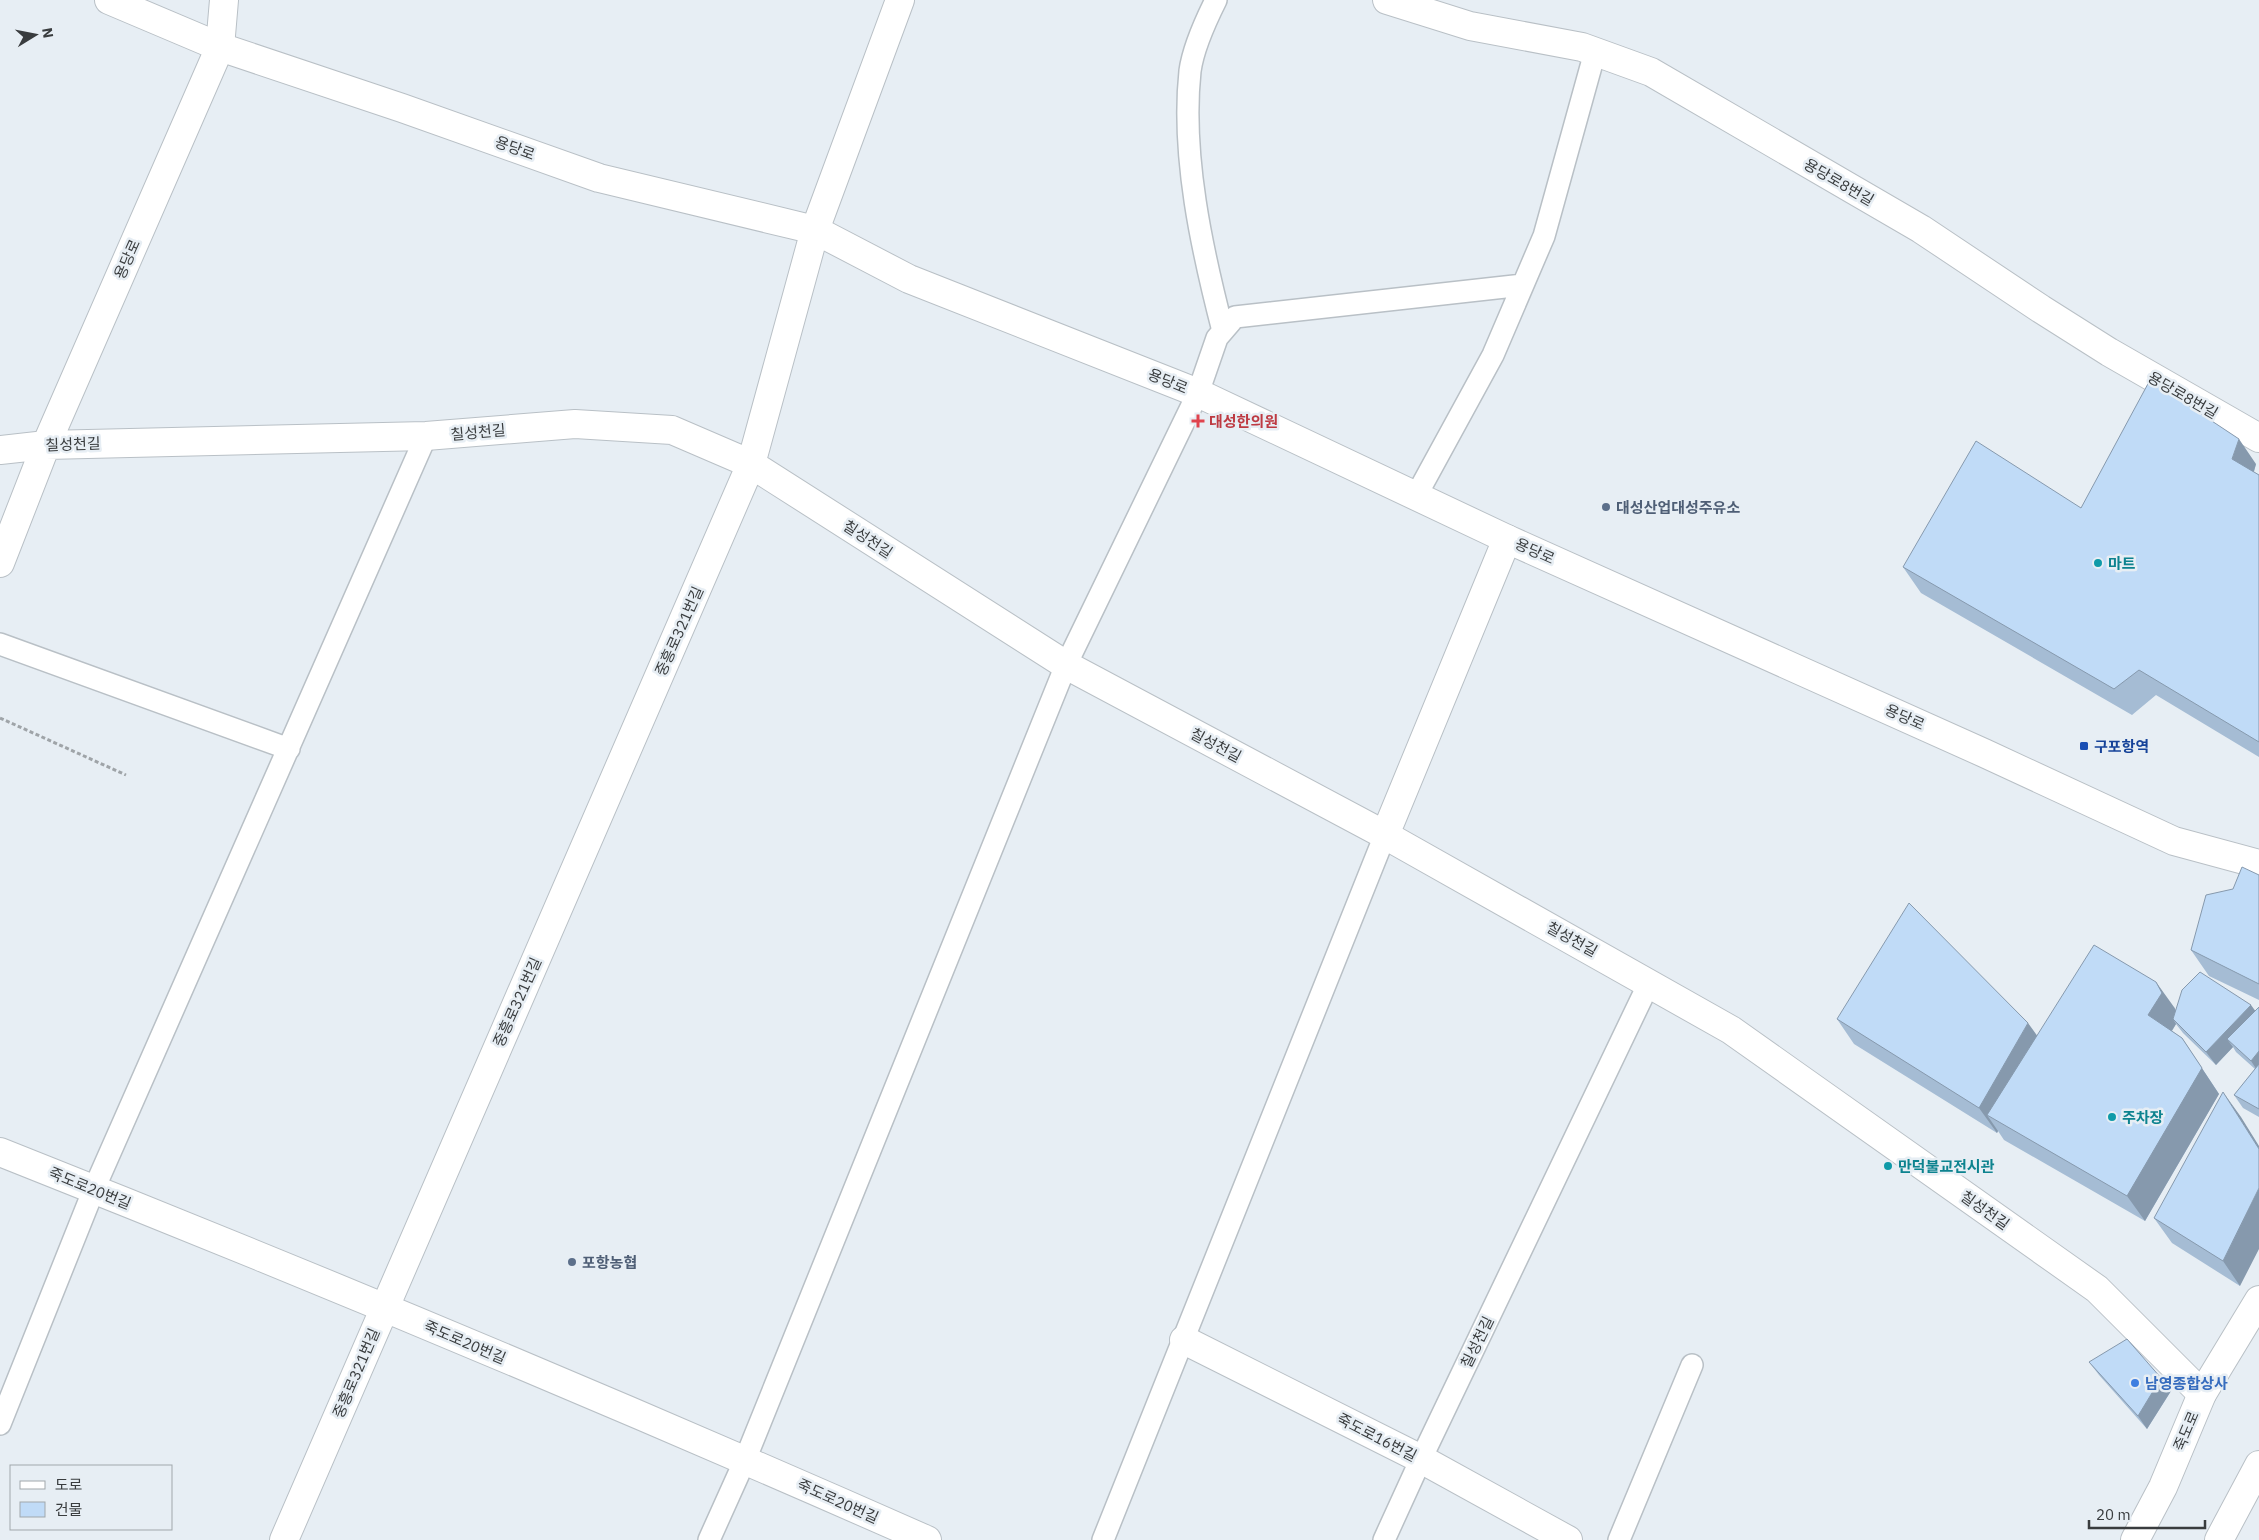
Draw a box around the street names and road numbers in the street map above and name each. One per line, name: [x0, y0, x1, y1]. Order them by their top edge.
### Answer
street label: 용당로: [492, 132, 538, 164]
street label: 용당로8번길: [1800, 154, 1878, 210]
street label: 용당로: [110, 236, 144, 282]
street label: 용당로: [1145, 364, 1191, 398]
street label: 용당로8번길: [2144, 367, 2222, 423]
street label: 칠성천길: [450, 420, 506, 444]
street label: 칠성천길: [45, 434, 101, 454]
street label: 칠성천길: [840, 516, 896, 562]
street label: 용당로: [1512, 534, 1558, 568]
street label: 중흥로321번길: [651, 583, 707, 679]
street label: 용당로: [1882, 700, 1928, 734]
street label: 칠성천길: [1187, 724, 1245, 766]
street label: 칠성천길: [1543, 917, 1601, 961]
street label: 중흥로321번길: [489, 954, 545, 1050]
street label: 죽도로20번길: [46, 1163, 134, 1213]
street label: 칠성천길: [1957, 1186, 2013, 1234]
street label: 칠성천길: [1456, 1313, 1498, 1371]
street label: 죽도로20번길: [421, 1316, 509, 1368]
street label: 중흥로321번길: [328, 1325, 384, 1421]
street label: 죽도로: [2169, 1408, 2203, 1454]
street label: 죽도로16번길: [1334, 1409, 1420, 1465]
street label: 죽도로20번길: [794, 1475, 882, 1527]

